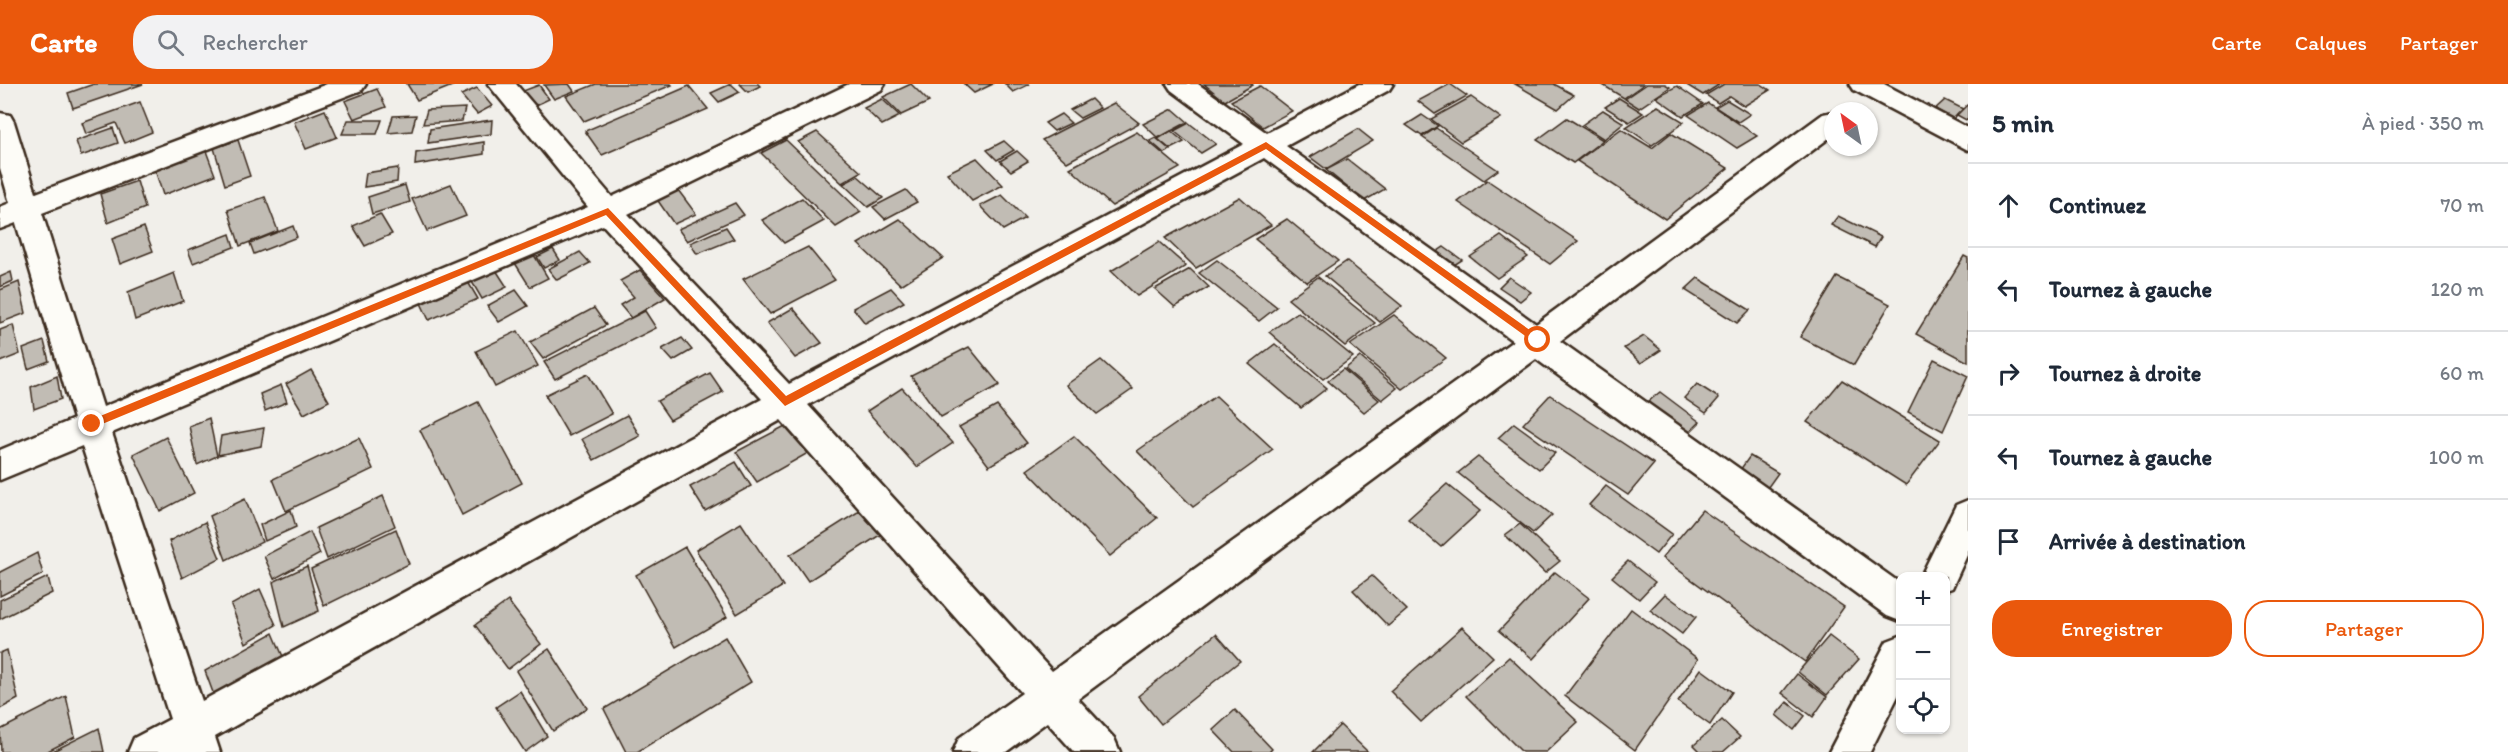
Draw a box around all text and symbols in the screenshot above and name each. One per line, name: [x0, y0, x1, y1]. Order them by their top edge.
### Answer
search box: [133, 15, 553, 69]
text: Carte: [30, 25, 97, 59]
icon: search: [154, 26, 187, 59]
text: Rechercher: [202, 29, 308, 56]
text: Carte: [2211, 30, 2262, 55]
text: Calques: [2295, 30, 2367, 55]
text: Partager: [2400, 30, 2478, 55]
north arrow: [1824, 102, 1878, 156]
text: 5 min: [1992, 107, 2054, 139]
text: À pied · 350 m: [2362, 111, 2484, 135]
icon: ahead: [1992, 189, 2025, 222]
text: Continuez: [2049, 192, 2146, 219]
text: 70 m: [2440, 193, 2484, 217]
icon: left: [1992, 273, 2025, 306]
text: Tournez à gauche: [2049, 276, 2212, 303]
text: 120 m: [2431, 277, 2484, 301]
route start: [1524, 326, 1550, 352]
icon: right: [1992, 357, 2025, 390]
text: Tournez à droite: [2049, 360, 2201, 387]
text: 60 m: [2440, 361, 2484, 385]
route end: [78, 410, 104, 436]
icon: left: [1992, 441, 2025, 474]
text: Tournez à gauche: [2049, 444, 2212, 471]
text: 100 m: [2429, 445, 2484, 469]
icon: arrive: [1992, 525, 2025, 558]
text: Arrivée à destination: [2049, 528, 2245, 555]
map controls: [1896, 572, 1950, 734]
button: +: [1896, 572, 1950, 626]
button: Enregistrer: [1992, 600, 2232, 657]
button: Partager: [2244, 600, 2484, 657]
button: −: [1896, 626, 1950, 680]
button: locate: [1896, 680, 1950, 734]

